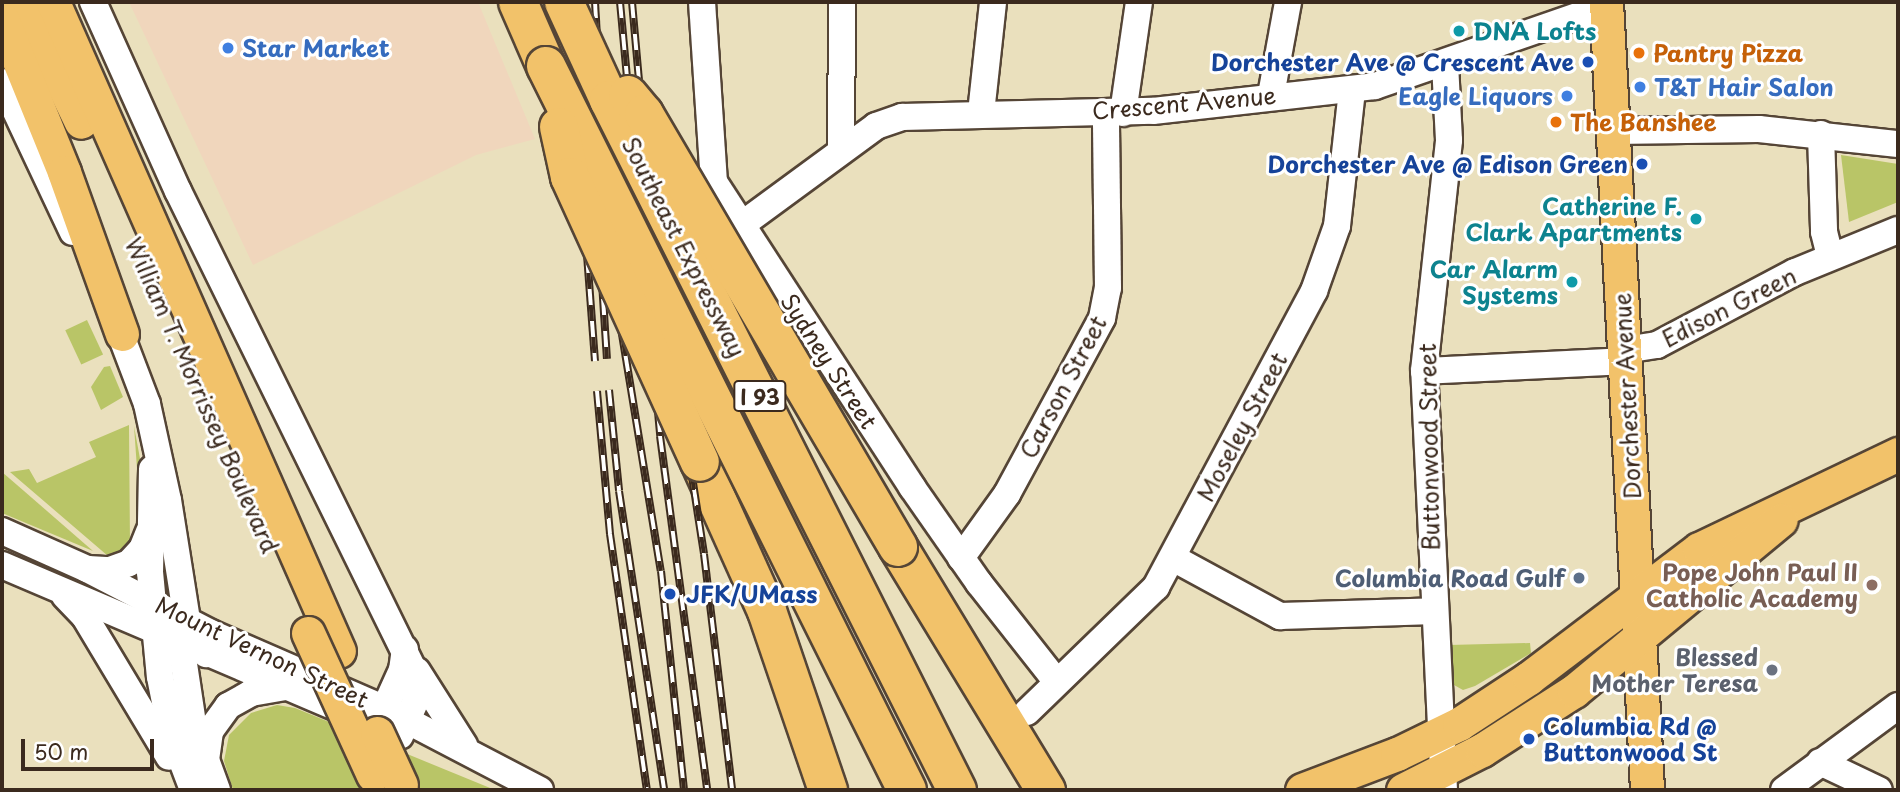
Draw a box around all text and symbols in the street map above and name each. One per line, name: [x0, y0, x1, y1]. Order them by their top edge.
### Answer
place label: DNA Lofts: [1473, 17, 1593, 45]
marker: DNA Lofts: [1451, 23, 1467, 39]
place label: Star Market: [242, 34, 389, 62]
place label: Pantry Pizza: [1653, 39, 1803, 67]
marker: Star Market: [220, 40, 236, 56]
marker: Pantry Pizza: [1631, 45, 1647, 61]
place label: Dorchester Ave @ Crescent Ave: [1209, 48, 1574, 76]
marker: Dorchester Ave @ Crescent Ave: [1580, 54, 1596, 70]
place label: T&T Hair Salon: [1654, 73, 1835, 101]
marker: T&T Hair Salon: [1632, 79, 1648, 95]
street label: Crescent Avenue: [1092, 81, 1276, 125]
place label: Eagle Liquors: [1397, 82, 1553, 110]
marker: Eagle Liquors: [1559, 88, 1575, 104]
place label: The Banshee: [1570, 108, 1717, 136]
marker: The Banshee: [1548, 114, 1564, 130]
street label: Southeast Expressway: [616, 131, 752, 363]
place label: Dorchester Ave @ Edison Green: [1263, 150, 1628, 178]
marker: Dorchester Ave @ Edison Green: [1634, 156, 1650, 172]
place label: Catherine F. Clark Apartments: [1466, 192, 1682, 246]
marker: Catherine F. Clark Apartments: [1688, 211, 1704, 227]
street label: William T. Morrissey Boulevard: [120, 233, 284, 557]
place label: Car Alarm Systems: [1432, 255, 1558, 309]
street label: Edison Green: [1657, 261, 1801, 353]
marker: Car Alarm Systems: [1564, 274, 1580, 290]
street label: Sydney Street: [775, 288, 883, 434]
street label: Dorchester Avenue: [1608, 292, 1646, 500]
street label: Carson Street: [1014, 312, 1112, 462]
street label: Buttonwood Street: [1413, 343, 1445, 551]
street label: Moseley Street: [1191, 347, 1293, 507]
road number: I 93: [732, 378, 788, 414]
place label: Pope John Paul II Catholic Academy: [1644, 558, 1858, 612]
place label: Columbia Road Gulf: [1332, 564, 1565, 592]
marker: Columbia Road Gulf: [1571, 570, 1587, 586]
marker: Pope John Paul II Catholic Academy: [1864, 577, 1880, 593]
place label: JFK/UMass: [686, 580, 818, 608]
marker: JFK/UMass: [660, 584, 680, 604]
street label: Mount Vernon Street: [151, 591, 373, 713]
place label: Blessed Mother Teresa: [1591, 643, 1758, 697]
marker: Blessed Mother Teresa: [1764, 662, 1780, 678]
place label: Columbia Rd @ Buttonwood St: [1543, 712, 1718, 766]
scale bar: [24, 726, 158, 770]
marker: Columbia Rd @ Buttonwood St: [1521, 731, 1537, 747]
text: 50 m: [34, 735, 88, 767]

